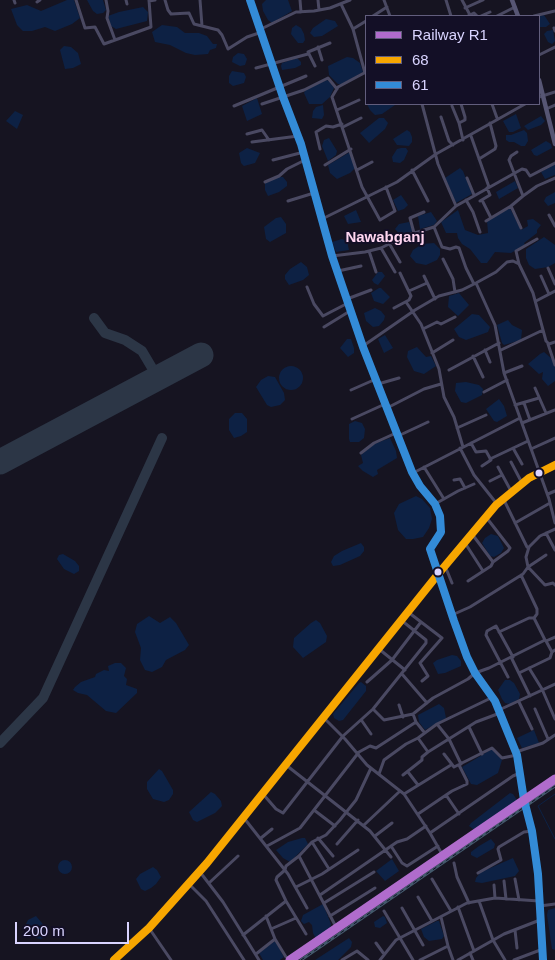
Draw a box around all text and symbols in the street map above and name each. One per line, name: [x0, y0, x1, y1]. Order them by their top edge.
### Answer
legend: [365, 15, 540, 105]
text: Railway R1: [412, 26, 488, 43]
text: 68: [412, 51, 429, 68]
text: 61: [412, 76, 429, 93]
district label: Nawabganj: [345, 229, 425, 247]
unlabelled marker: [534, 468, 544, 478]
unlabelled marker: [433, 567, 443, 577]
scale bar: [18, 912, 131, 944]
text: 200 m: [23, 922, 65, 939]

